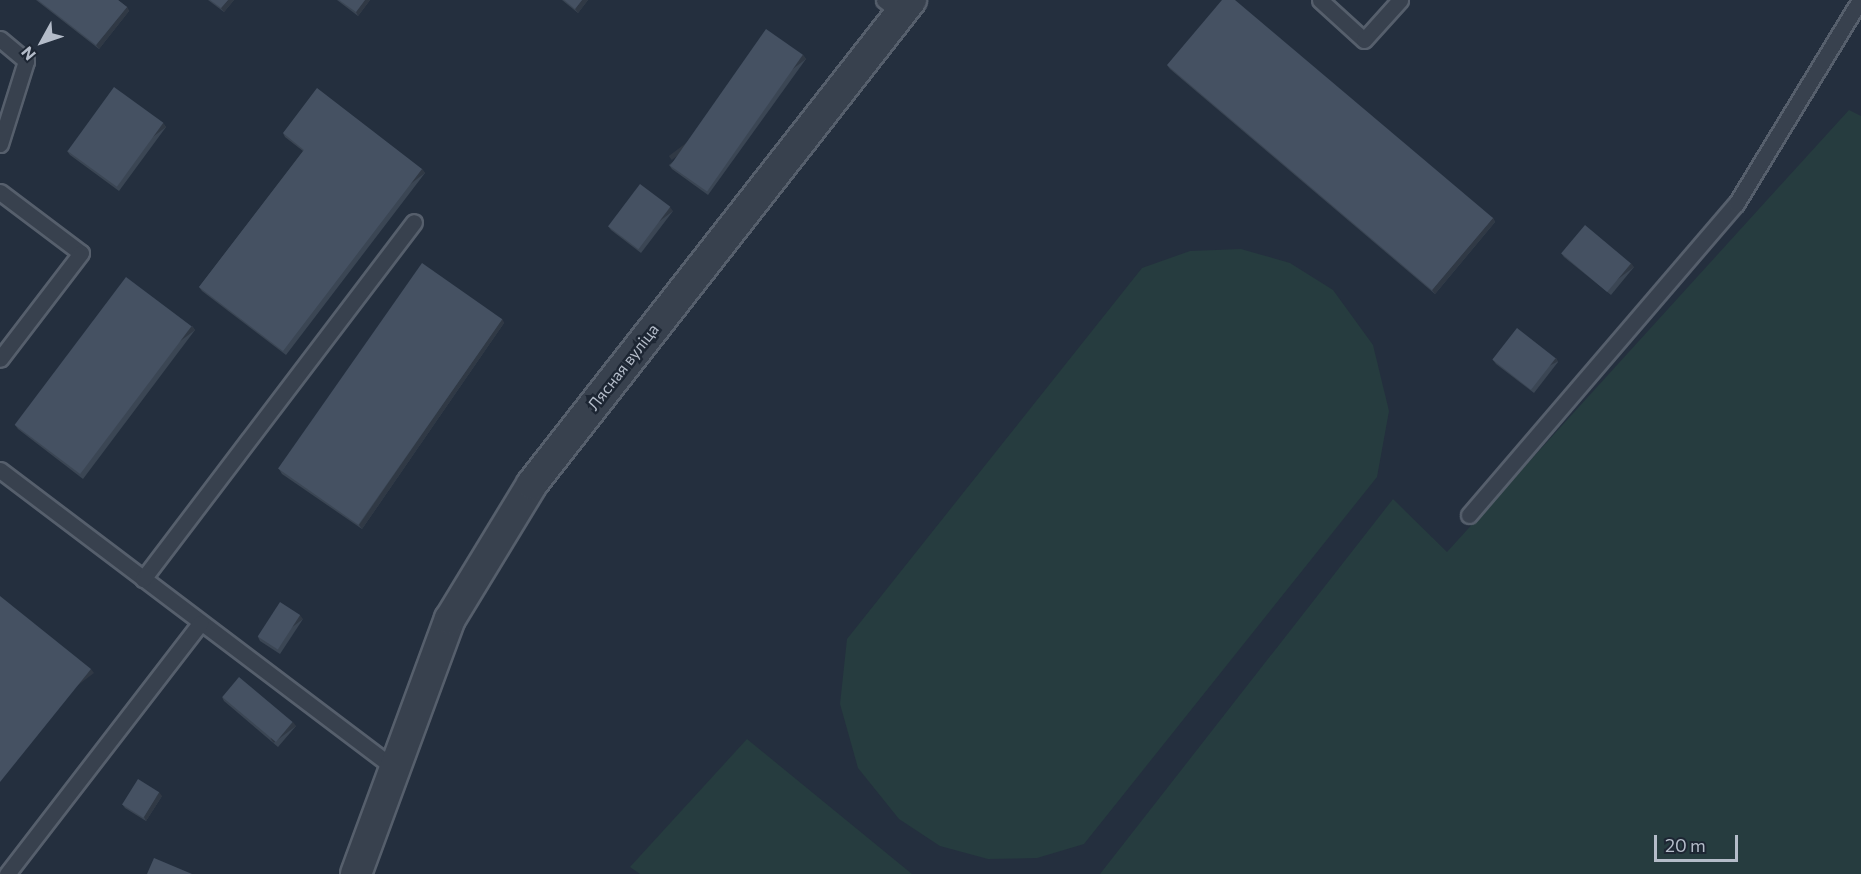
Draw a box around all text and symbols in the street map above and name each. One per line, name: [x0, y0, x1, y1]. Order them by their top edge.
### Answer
north arrow: [12, 12, 72, 72]
text: N: [17, 43, 39, 65]
street label: Лясная вуліца: [583, 320, 663, 414]
scale bar: [1657, 823, 1741, 861]
text: 20 m: [1665, 834, 1706, 856]

